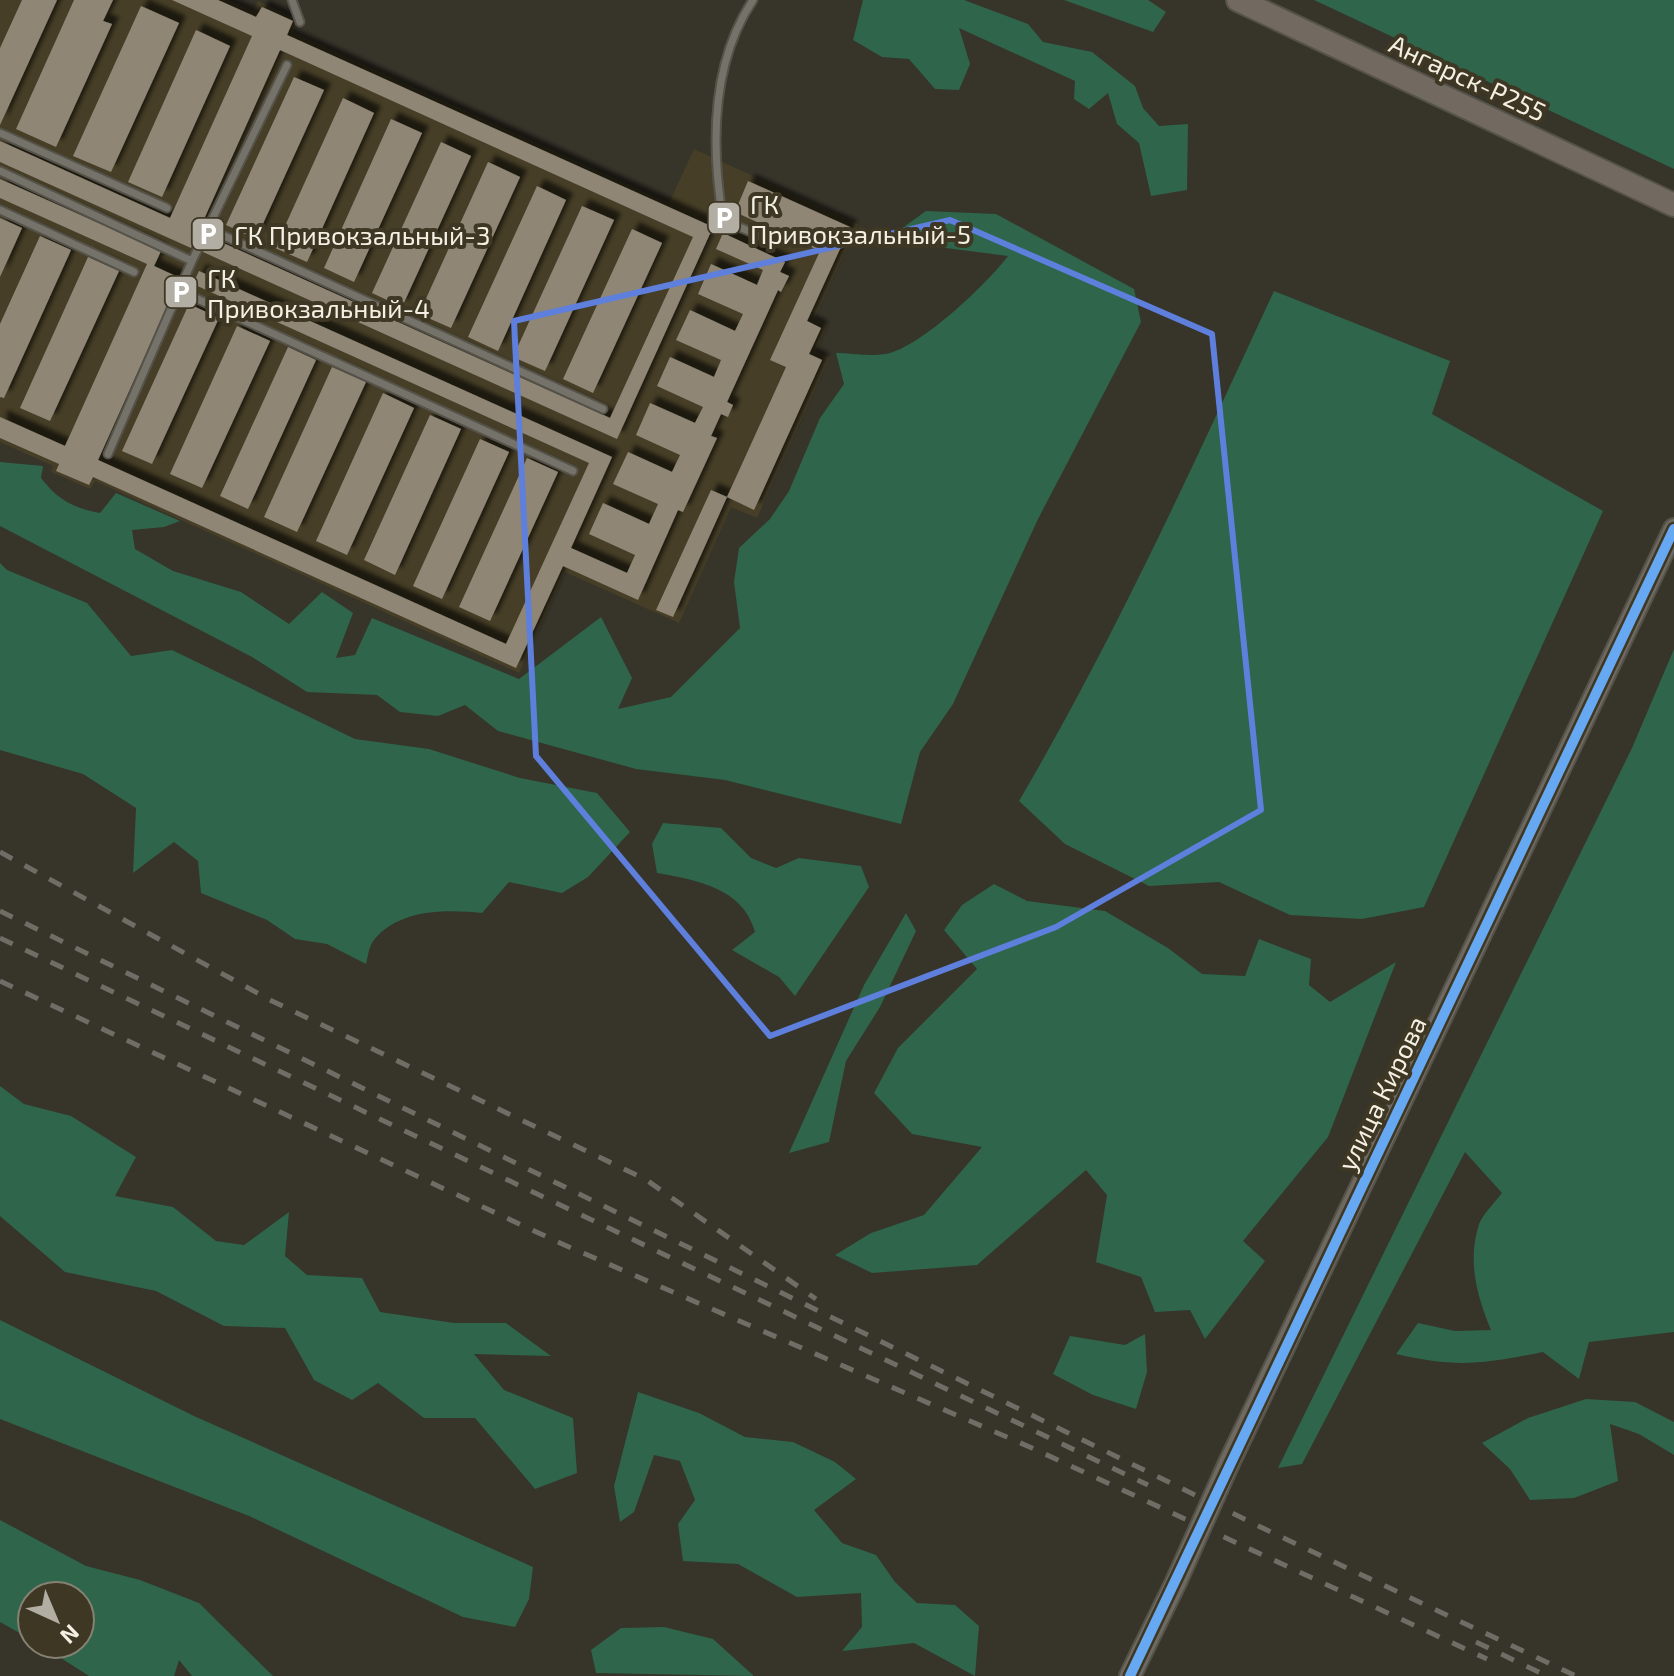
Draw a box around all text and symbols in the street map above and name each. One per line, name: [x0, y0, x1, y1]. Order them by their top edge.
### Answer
street label: Ангарск-Р255: [1385, 27, 1551, 127]
place label: ГК Привокзальный-5: [750, 188, 971, 249]
parking icon: ГК Привокзальный-5: [705, 199, 743, 237]
parking icon: ГК Привокзальный-3: [189, 215, 227, 253]
place label: ГК Привокзальный-3: [234, 219, 490, 250]
place label: ГК Привокзальный-4: [207, 262, 430, 323]
parking icon: ГК Привокзальный-4: [162, 273, 200, 311]
street label: улица Кирова: [1330, 1011, 1433, 1176]
north arrow: [16, 1580, 96, 1660]
text: N: [56, 1620, 85, 1650]

